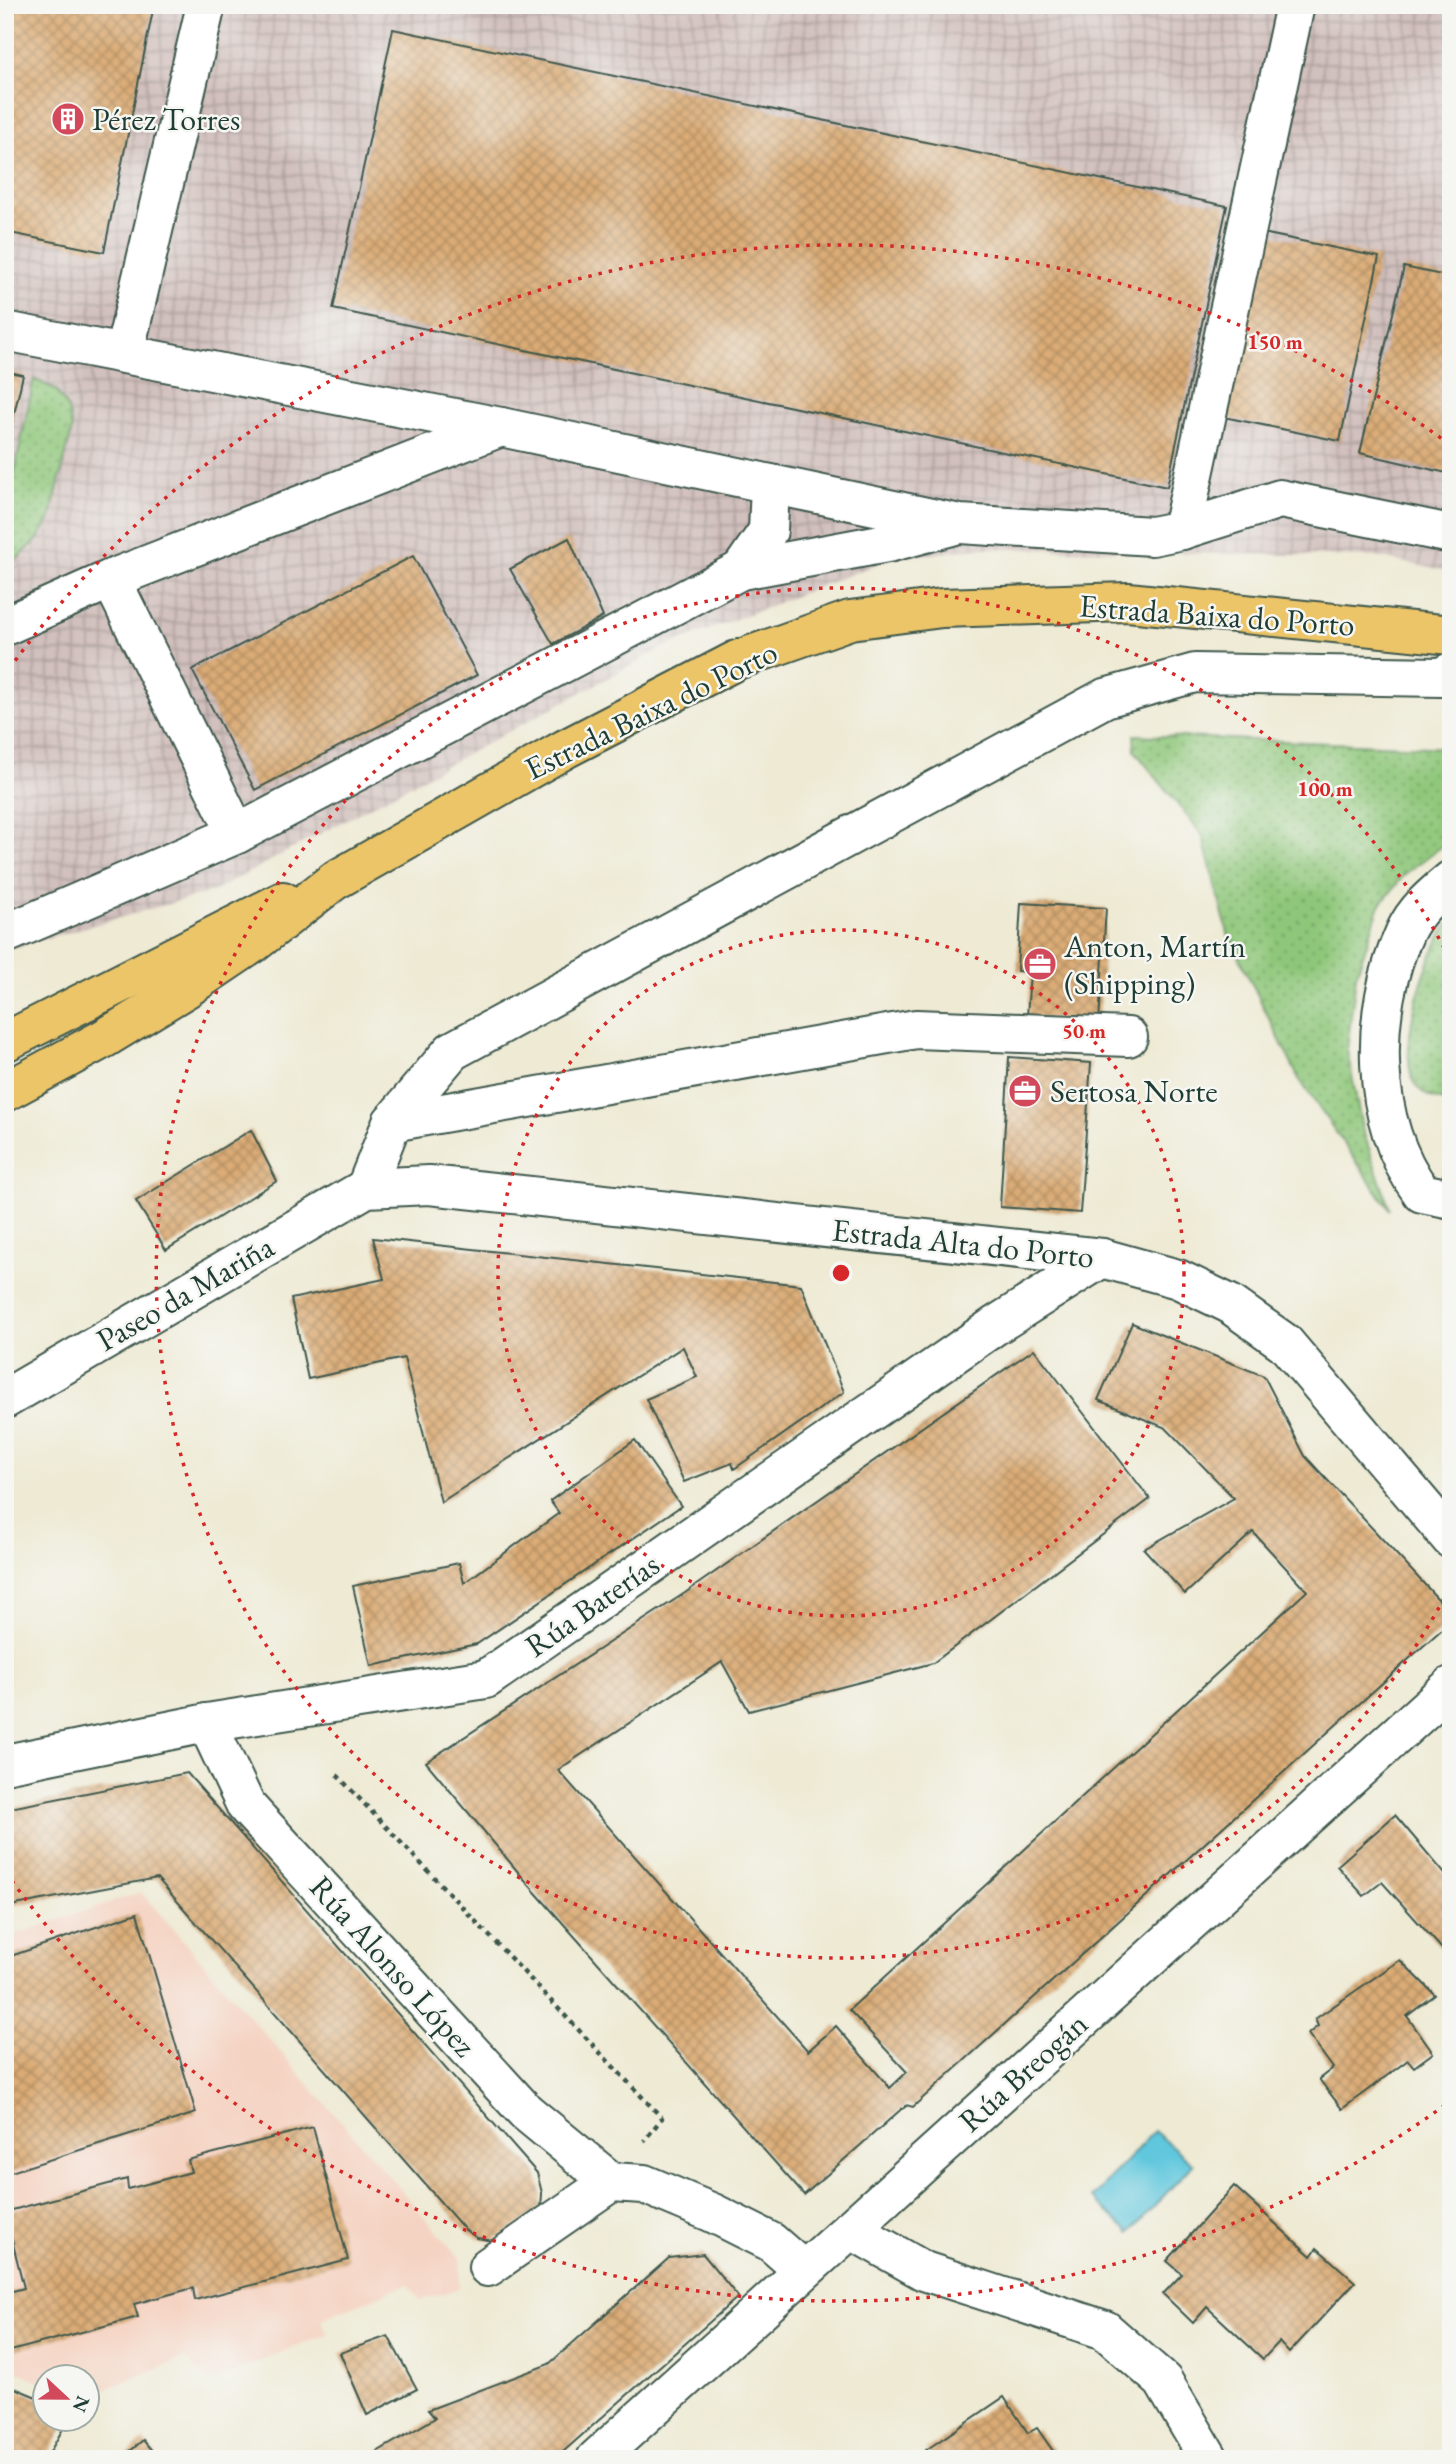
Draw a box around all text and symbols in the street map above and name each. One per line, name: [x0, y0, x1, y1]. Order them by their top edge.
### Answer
place label: Pérez Torres: [92, 98, 240, 140]
building icon: Pérez Torres: [49, 100, 87, 138]
text: 150 m: [1247, 328, 1303, 355]
street label: Estrada Baixa do Porto: [1078, 584, 1356, 646]
street label: Estrada Baixa do Porto: [518, 631, 784, 789]
text: 100 m: [1297, 775, 1353, 802]
place label: Anton, Martín (Shipping): [1063, 925, 1246, 1004]
office icon: Anton, Martín (Shipping): [1021, 945, 1059, 983]
text: 50 m: [1062, 1017, 1106, 1044]
place label: Sertosa Norte: [1050, 1070, 1218, 1112]
office icon: Sertosa Norte: [1006, 1072, 1044, 1110]
street label: Estrada Alta do Porto: [830, 1208, 1096, 1278]
street label: Paseo da Mariña: [89, 1225, 281, 1361]
centre of rings: [829, 1261, 853, 1285]
street label: Rúa Baterías: [517, 1543, 667, 1667]
street label: Rúa Alonso López: [301, 1867, 485, 2065]
street label: Rúa Breogán: [950, 2003, 1097, 2141]
north arrow: [32, 2362, 102, 2432]
text: N: [67, 2392, 96, 2417]

